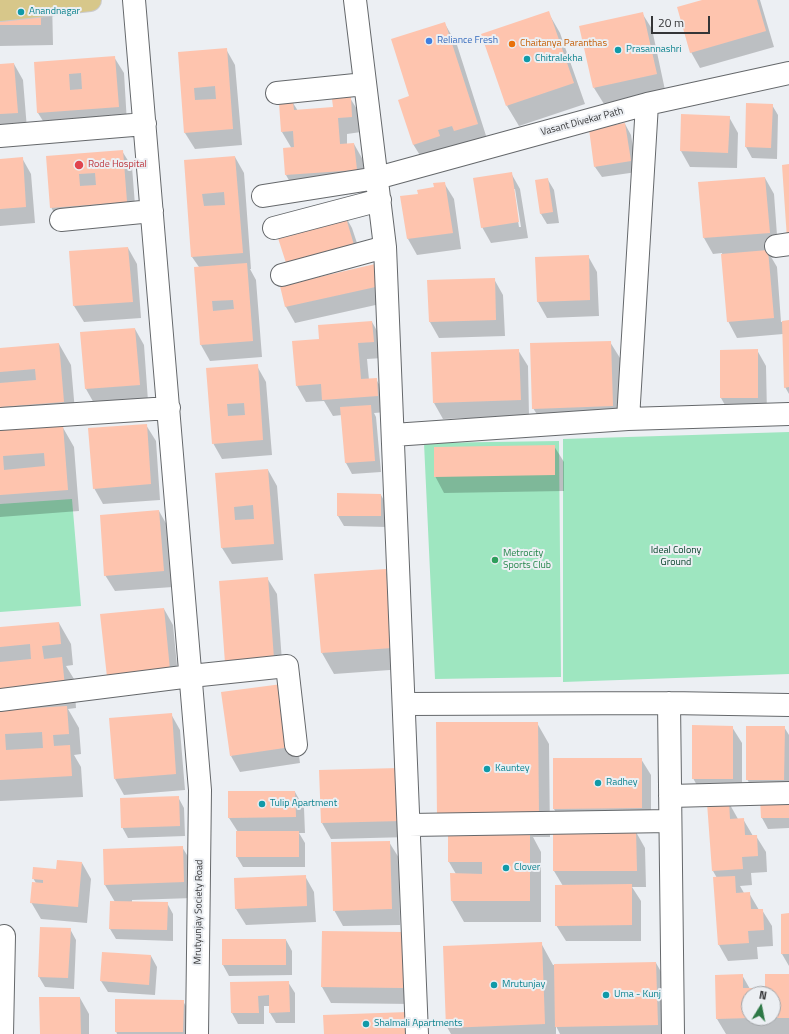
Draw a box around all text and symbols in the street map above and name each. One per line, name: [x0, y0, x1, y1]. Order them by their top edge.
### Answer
place label: Anandnagar: [29, 6, 80, 18]
marker: Anandnagar: [16, 7, 26, 17]
scale bar: [653, 8, 712, 34]
text: 20 m: [658, 13, 684, 32]
place label: Reliance Fresh: [437, 35, 498, 47]
marker: Reliance Fresh: [424, 36, 434, 46]
place label: Chaitanya Paranthas: [520, 38, 607, 50]
marker: Chaitanya Paranthas: [507, 39, 517, 49]
place label: Prasannashri: [626, 44, 681, 56]
marker: Prasannashri: [613, 45, 623, 55]
place label: Chitralekha: [535, 53, 583, 65]
marker: Chitralekha: [522, 54, 532, 64]
street label: Vasant Divekar Path: [539, 105, 625, 139]
marker: Rode Hospital: [73, 159, 85, 171]
place label: Rode Hospital: [88, 159, 147, 171]
park label: Ideal Colony Ground: [651, 545, 701, 568]
place label: Metrocity Sports Club: [503, 548, 551, 572]
marker: Metrocity Sports Club: [490, 555, 500, 565]
place label: Kauntey: [495, 763, 530, 775]
marker: Kauntey: [482, 764, 492, 774]
place label: Radhey: [606, 777, 638, 789]
marker: Radhey: [593, 778, 603, 788]
place label: Tulip Apartment: [270, 798, 337, 810]
marker: Tulip Apartment: [257, 799, 267, 809]
street label: Mrutyunjay Society Road: [192, 859, 206, 965]
place label: Clover: [514, 862, 540, 874]
marker: Clover: [501, 863, 511, 873]
place label: Mrutunjay: [502, 979, 545, 991]
marker: Mrutunjay: [489, 980, 499, 990]
north arrow: [741, 986, 781, 1026]
text: N: [758, 987, 768, 1004]
place label: Uma - Kunj: [614, 989, 661, 1001]
marker: Uma - Kunj: [601, 990, 611, 1000]
place label: Shalmali Apartments: [374, 1018, 462, 1030]
marker: Shalmali Apartments: [361, 1019, 371, 1029]

